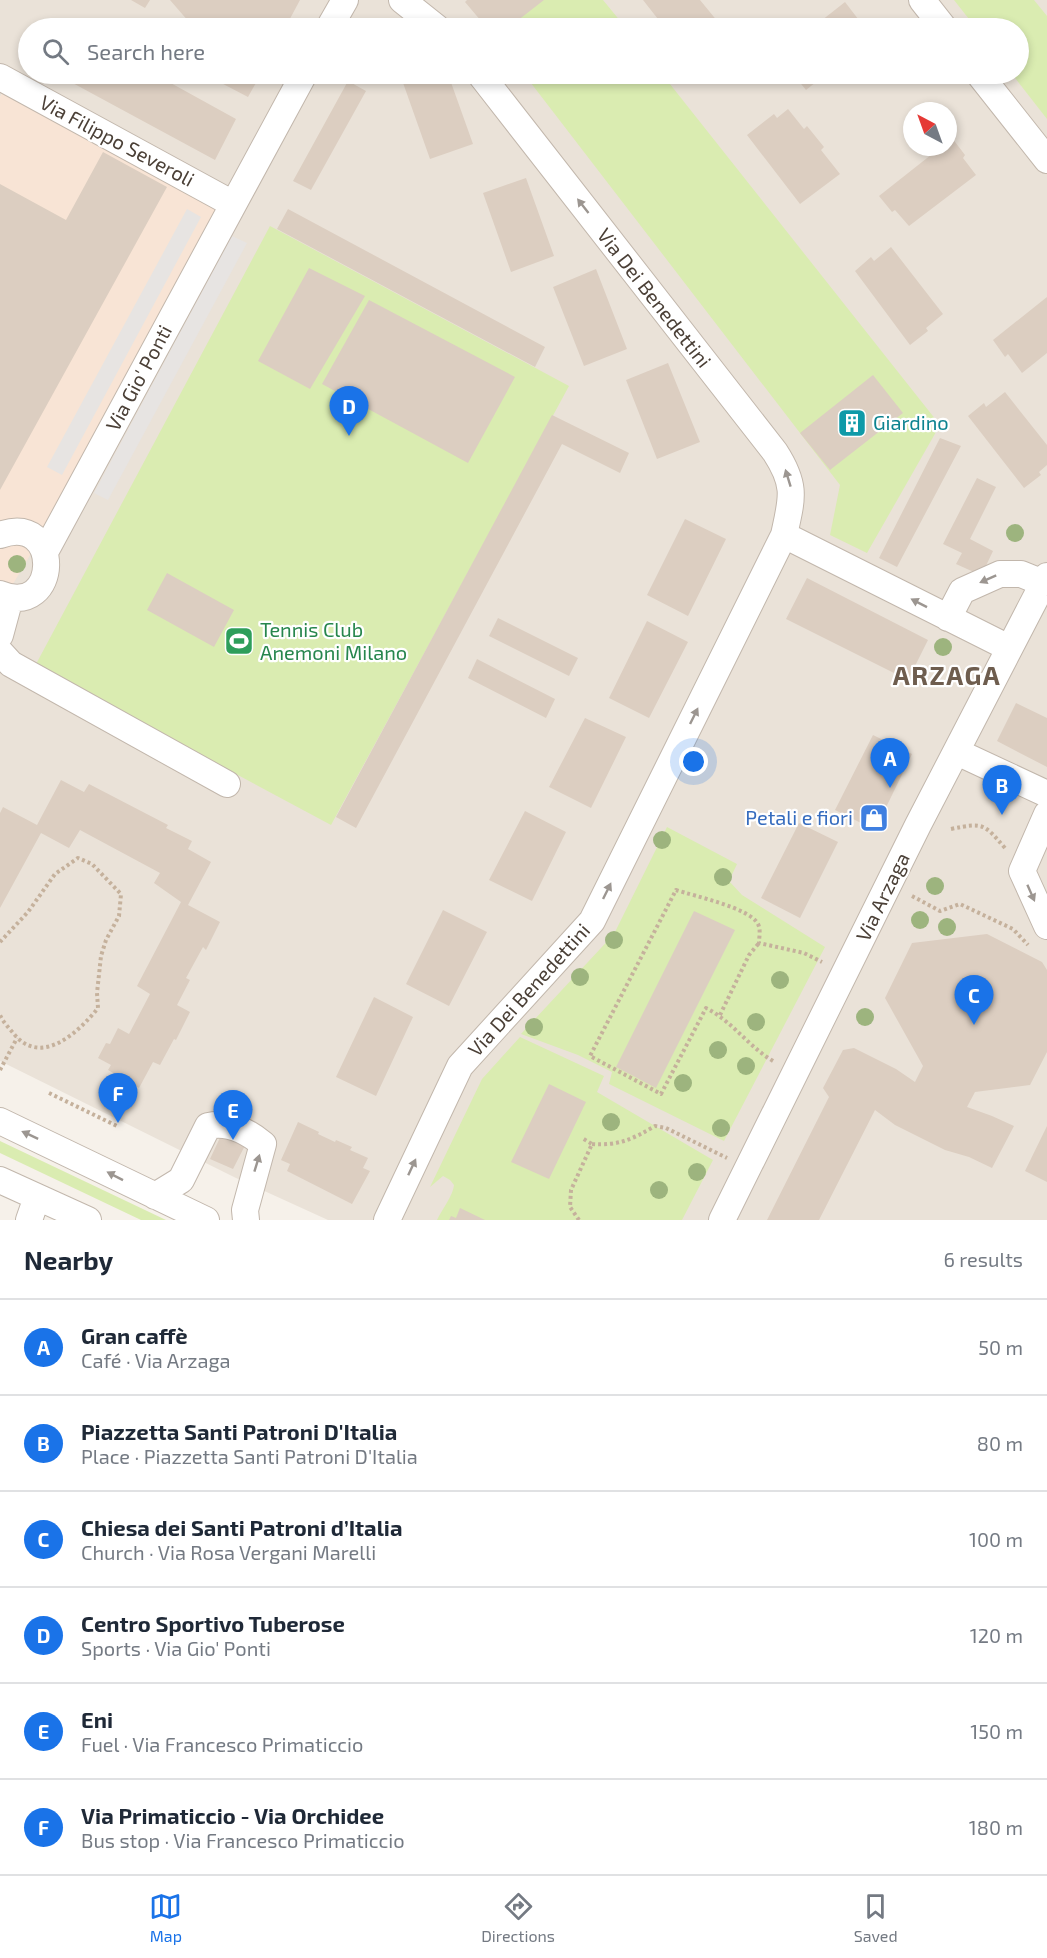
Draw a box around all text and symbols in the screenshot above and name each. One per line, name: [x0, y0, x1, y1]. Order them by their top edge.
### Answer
search box: [18, 18, 1029, 84]
icon: search: [39, 35, 72, 68]
text: Search here: [87, 38, 205, 64]
street label: Via Filippo Severoli: [36, 89, 199, 191]
north arrow: [903, 102, 957, 156]
one-way arrow: [577, 198, 589, 213]
street label: Via Dei Benedettini: [593, 223, 717, 372]
street label: Via Gio' Ponti: [100, 320, 176, 435]
pin: D: [330, 386, 368, 436]
building icon: Giardino: [836, 407, 868, 439]
place label: Giardino: [873, 410, 949, 434]
one-way arrow: [783, 469, 792, 487]
one-way arrow: [979, 575, 997, 585]
one-way arrow: [910, 598, 927, 607]
place label: Tennis Club Anemoni Milano: [260, 617, 407, 664]
sports icon: Tennis Club Anemoni Milano: [223, 625, 255, 657]
district label: ARZAGA: [893, 659, 1001, 690]
one-way arrow: [689, 707, 699, 725]
pin: A: [870, 738, 910, 788]
your location: [679, 747, 708, 776]
pin: B: [982, 766, 1022, 815]
shop icon: Petali e fiori: [858, 802, 890, 834]
place label: Petali e fiori: [745, 805, 853, 829]
street label: Via Arzaga: [850, 848, 914, 945]
one-way arrow: [603, 882, 612, 899]
one-way arrow: [1027, 884, 1036, 902]
street label: Via Dei Benedettini: [462, 918, 594, 1061]
pin: C: [954, 976, 994, 1025]
pin: F: [98, 1074, 138, 1123]
pin: E: [214, 1090, 252, 1140]
one-way arrow: [21, 1131, 38, 1140]
one-way arrow: [253, 1154, 262, 1172]
one-way arrow: [408, 1159, 417, 1176]
one-way arrow: [107, 1171, 124, 1181]
text: Nearby: [24, 1244, 113, 1275]
text: 6 results: [943, 1247, 1023, 1271]
text: Gran caffè: [81, 1322, 188, 1348]
text: A: [37, 1335, 50, 1359]
text: 50 m: [978, 1335, 1023, 1359]
text: Café · Via Arzaga: [81, 1348, 231, 1372]
text: Piazzetta Santi Patroni D'Italia: [81, 1418, 397, 1444]
text: B: [37, 1431, 50, 1455]
text: 80 m: [977, 1431, 1023, 1455]
text: Place · Piazzetta Santi Patroni D'Italia: [81, 1444, 418, 1468]
text: Chiesa dei Santi Patroni d’Italia: [81, 1514, 402, 1540]
text: C: [38, 1527, 49, 1551]
text: 100 m: [969, 1527, 1023, 1551]
text: Church · Via Rosa Vergani Marelli: [81, 1540, 376, 1564]
text: Centro Sportivo Tuberose: [81, 1610, 345, 1636]
text: D: [37, 1623, 50, 1647]
text: 120 m: [970, 1623, 1023, 1647]
text: Sports · Via Gio' Ponti: [81, 1636, 271, 1660]
text: Eni: [81, 1706, 113, 1732]
text: E: [38, 1719, 49, 1743]
text: 150 m: [970, 1719, 1023, 1743]
text: Fuel · Via Francesco Primaticcio: [81, 1732, 363, 1756]
text: Via Primaticcio - Via Orchidee: [81, 1802, 384, 1828]
text: F: [38, 1815, 49, 1839]
text: 180 m: [969, 1815, 1023, 1839]
text: Bus stop · Via Francesco Primaticcio: [81, 1828, 405, 1852]
tab: Map: [149, 1890, 182, 1945]
tab: Directions: [481, 1890, 555, 1945]
tab: Saved: [854, 1890, 898, 1945]

